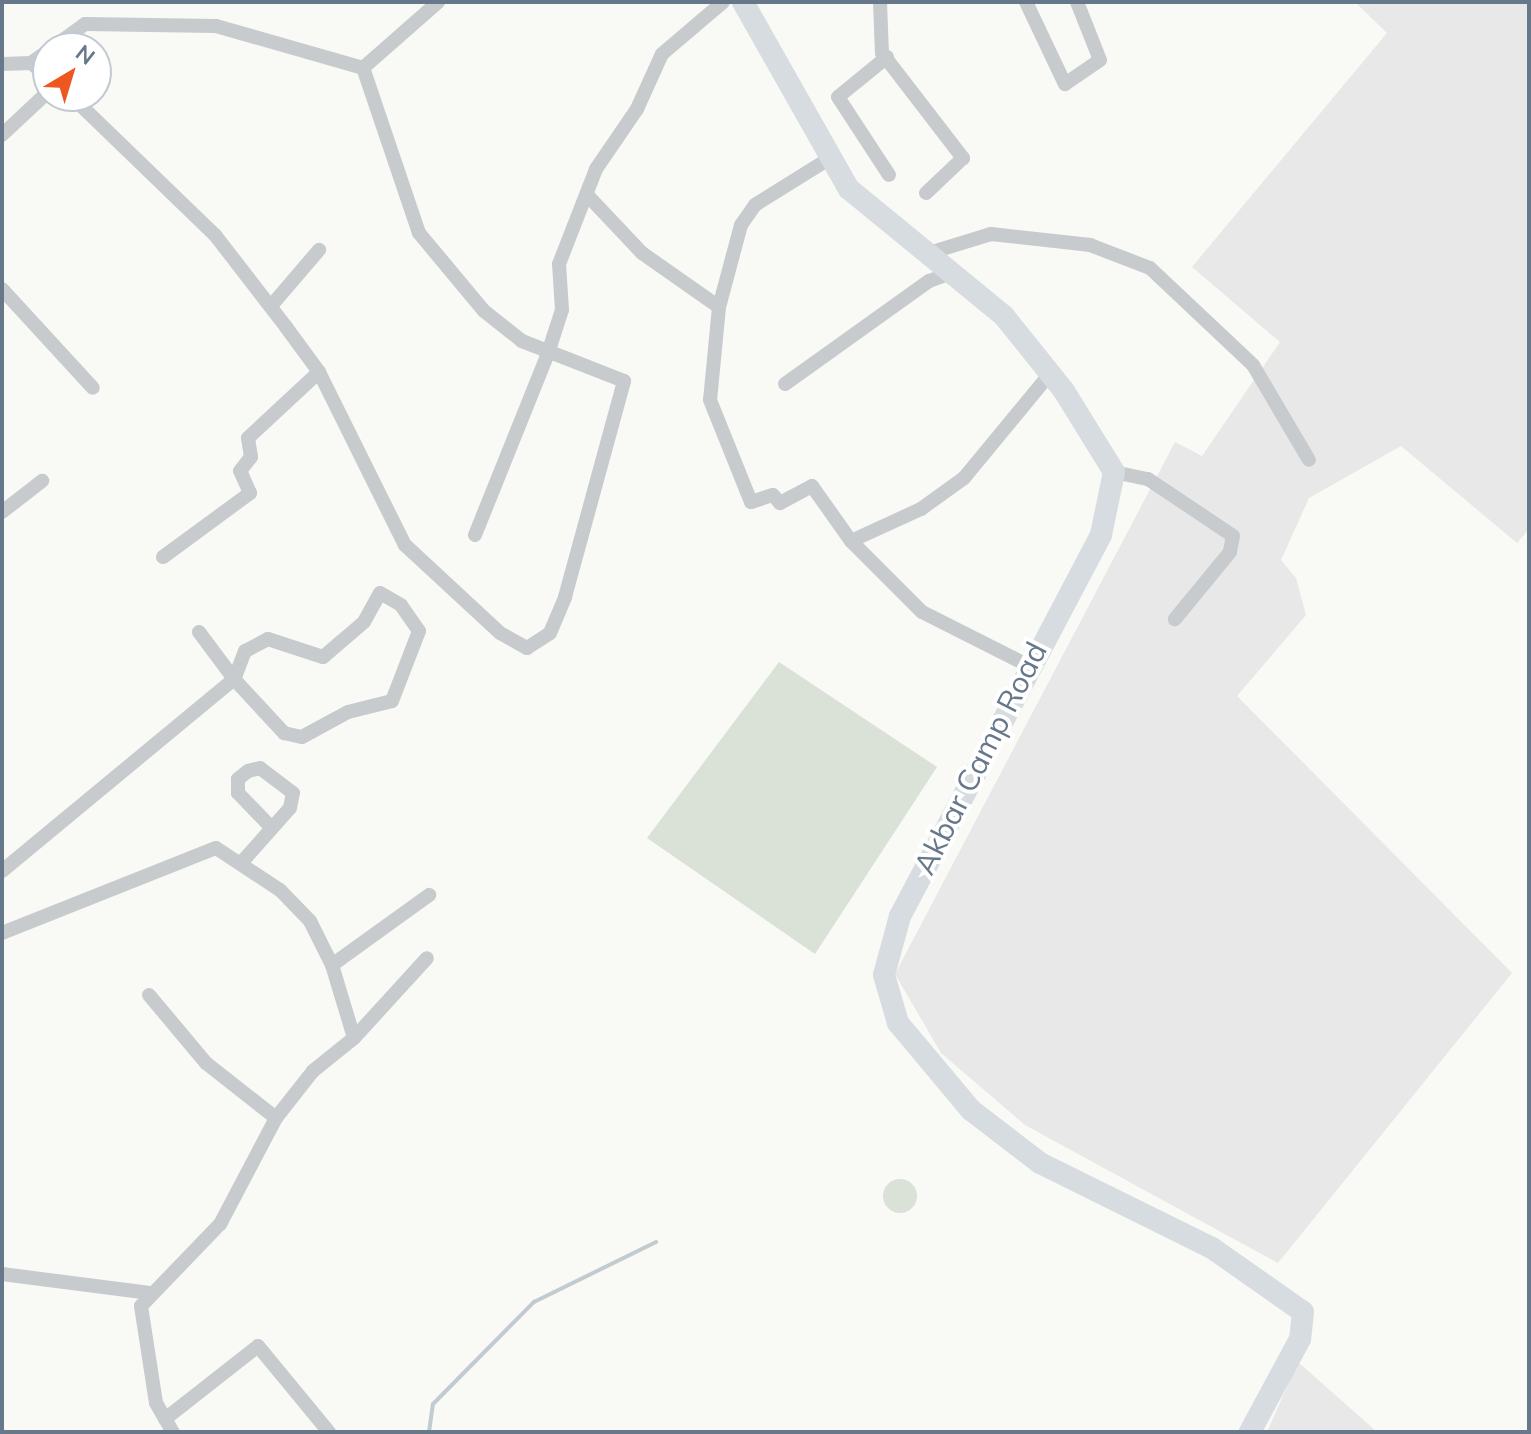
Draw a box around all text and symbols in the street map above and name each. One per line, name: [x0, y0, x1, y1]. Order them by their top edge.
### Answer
north arrow: [32, 32, 112, 112]
text: N: [70, 39, 101, 71]
street label: Akbar Camp Road: [906, 636, 1054, 880]

